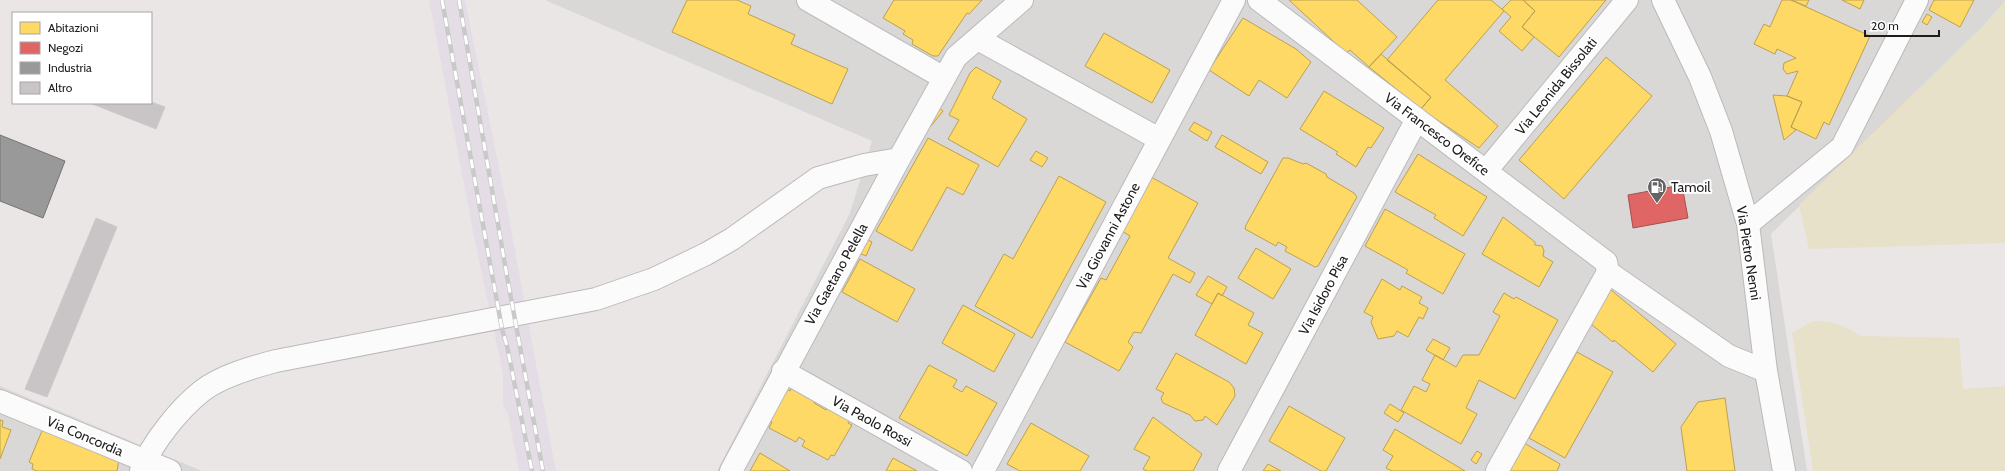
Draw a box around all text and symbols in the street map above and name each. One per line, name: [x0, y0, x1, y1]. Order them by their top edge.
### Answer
legend: [12, 12, 152, 104]
scale bar: [1865, 12, 1939, 38]
text: 20 m: [1871, 18, 1899, 33]
text: Abitazioni: [48, 20, 98, 35]
street label: Via Leonida Bissolati: [1511, 34, 1601, 138]
text: Negozi: [48, 40, 83, 55]
text: Industria: [48, 60, 92, 75]
text: Altro: [48, 80, 73, 95]
street label: Via Francesco Orefice: [1381, 89, 1493, 179]
fuel station icon: Tamoil: [1646, 176, 1668, 204]
place label: Tamoil: [1671, 178, 1711, 196]
street label: Via Giovanni Astone: [1072, 179, 1144, 293]
street label: Via Pietro Nenni: [1733, 205, 1765, 302]
street label: Via Gaetano Pelella: [800, 219, 872, 328]
street label: Via Isidoro Pisa: [1294, 252, 1352, 338]
street label: Via Paolo Rossi: [829, 392, 915, 450]
street label: Via Concordia: [44, 412, 126, 460]

